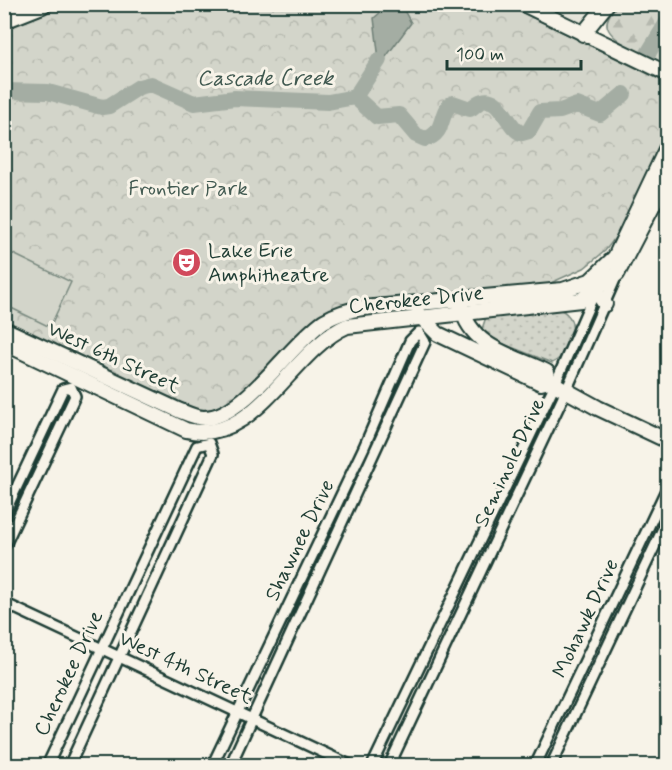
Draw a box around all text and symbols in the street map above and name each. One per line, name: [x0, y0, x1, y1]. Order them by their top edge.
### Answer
scale bar: [447, 33, 580, 71]
text: 100 m: [456, 43, 504, 67]
water label: Cascade Creek: [197, 65, 335, 93]
park label: Frontier Park: [128, 175, 248, 203]
place label: Lake Erie Amphitheatre: [208, 237, 329, 289]
theatre icon: Lake Erie Amphitheatre: [171, 246, 203, 278]
street label: Cherokee Drive: [347, 279, 485, 321]
street label: West 6th Street: [43, 315, 185, 401]
street label: Seminole Drive: [468, 393, 552, 532]
street label: Shawnee Drive: [258, 475, 341, 606]
street label: Mohawk Drive: [546, 554, 626, 683]
street label: Cherokee Drive: [28, 606, 110, 741]
street label: West 4th Street: [114, 625, 258, 711]

